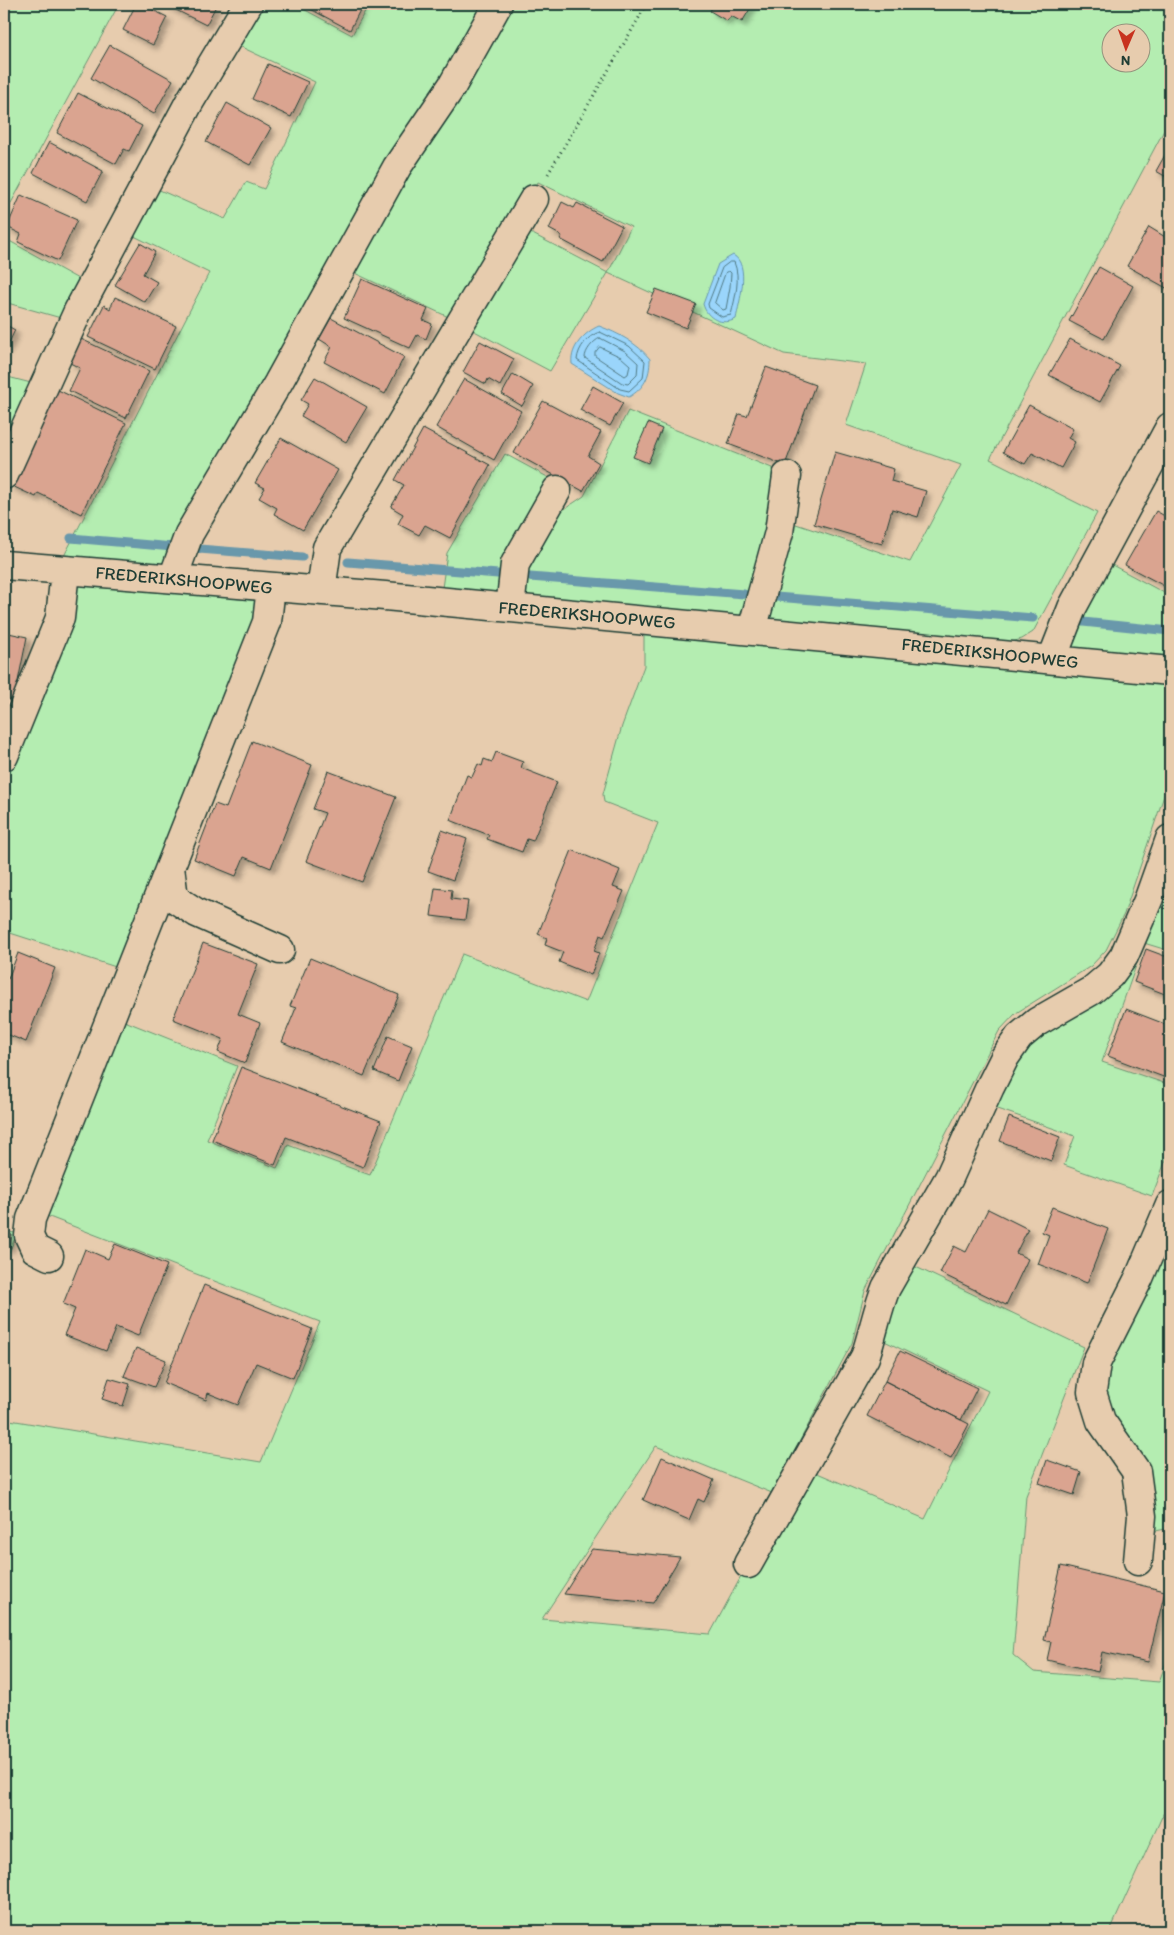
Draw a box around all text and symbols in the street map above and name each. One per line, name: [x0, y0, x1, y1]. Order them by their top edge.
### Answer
north arrow: [1102, 22, 1152, 72]
text: N: [1121, 52, 1131, 69]
street label: FREDERIKSHOOPWEG: [94, 561, 274, 599]
street label: FREDERIKSHOOPWEG: [497, 596, 677, 634]
street label: FREDERIKSHOOPWEG: [900, 633, 1080, 673]

